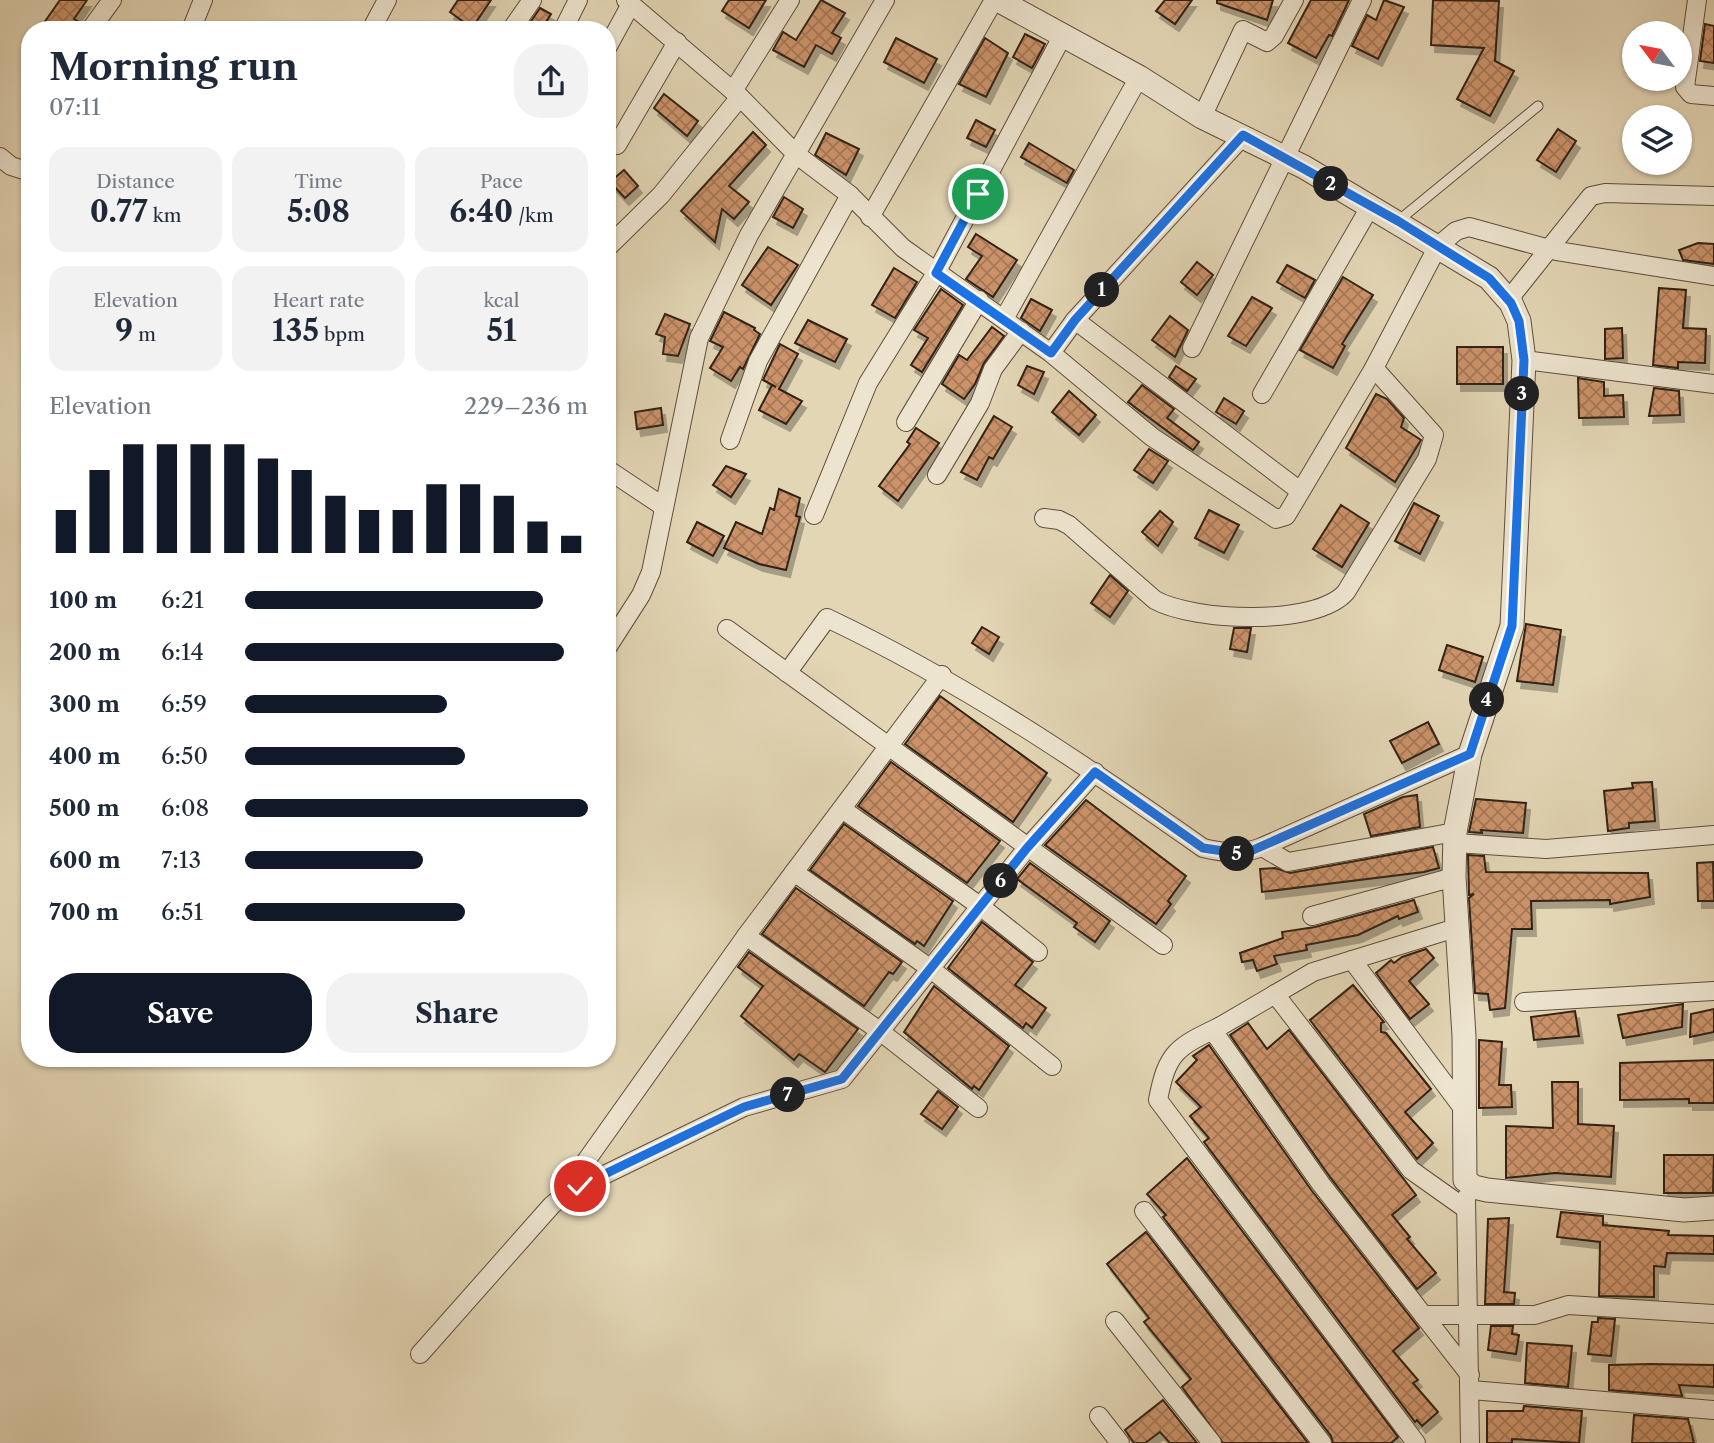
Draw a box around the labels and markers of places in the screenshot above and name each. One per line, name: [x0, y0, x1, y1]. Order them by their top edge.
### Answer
pin: [948, 164, 1008, 224]
pin: 2: [1314, 166, 1348, 202]
pin: 1: [1084, 272, 1120, 308]
pin: 3: [1504, 376, 1540, 412]
pin: 4: [1470, 682, 1504, 718]
pin: 5: [1220, 836, 1254, 872]
pin: 6: [984, 864, 1018, 898]
pin: 7: [770, 1078, 806, 1112]
pin: [550, 1156, 610, 1216]

